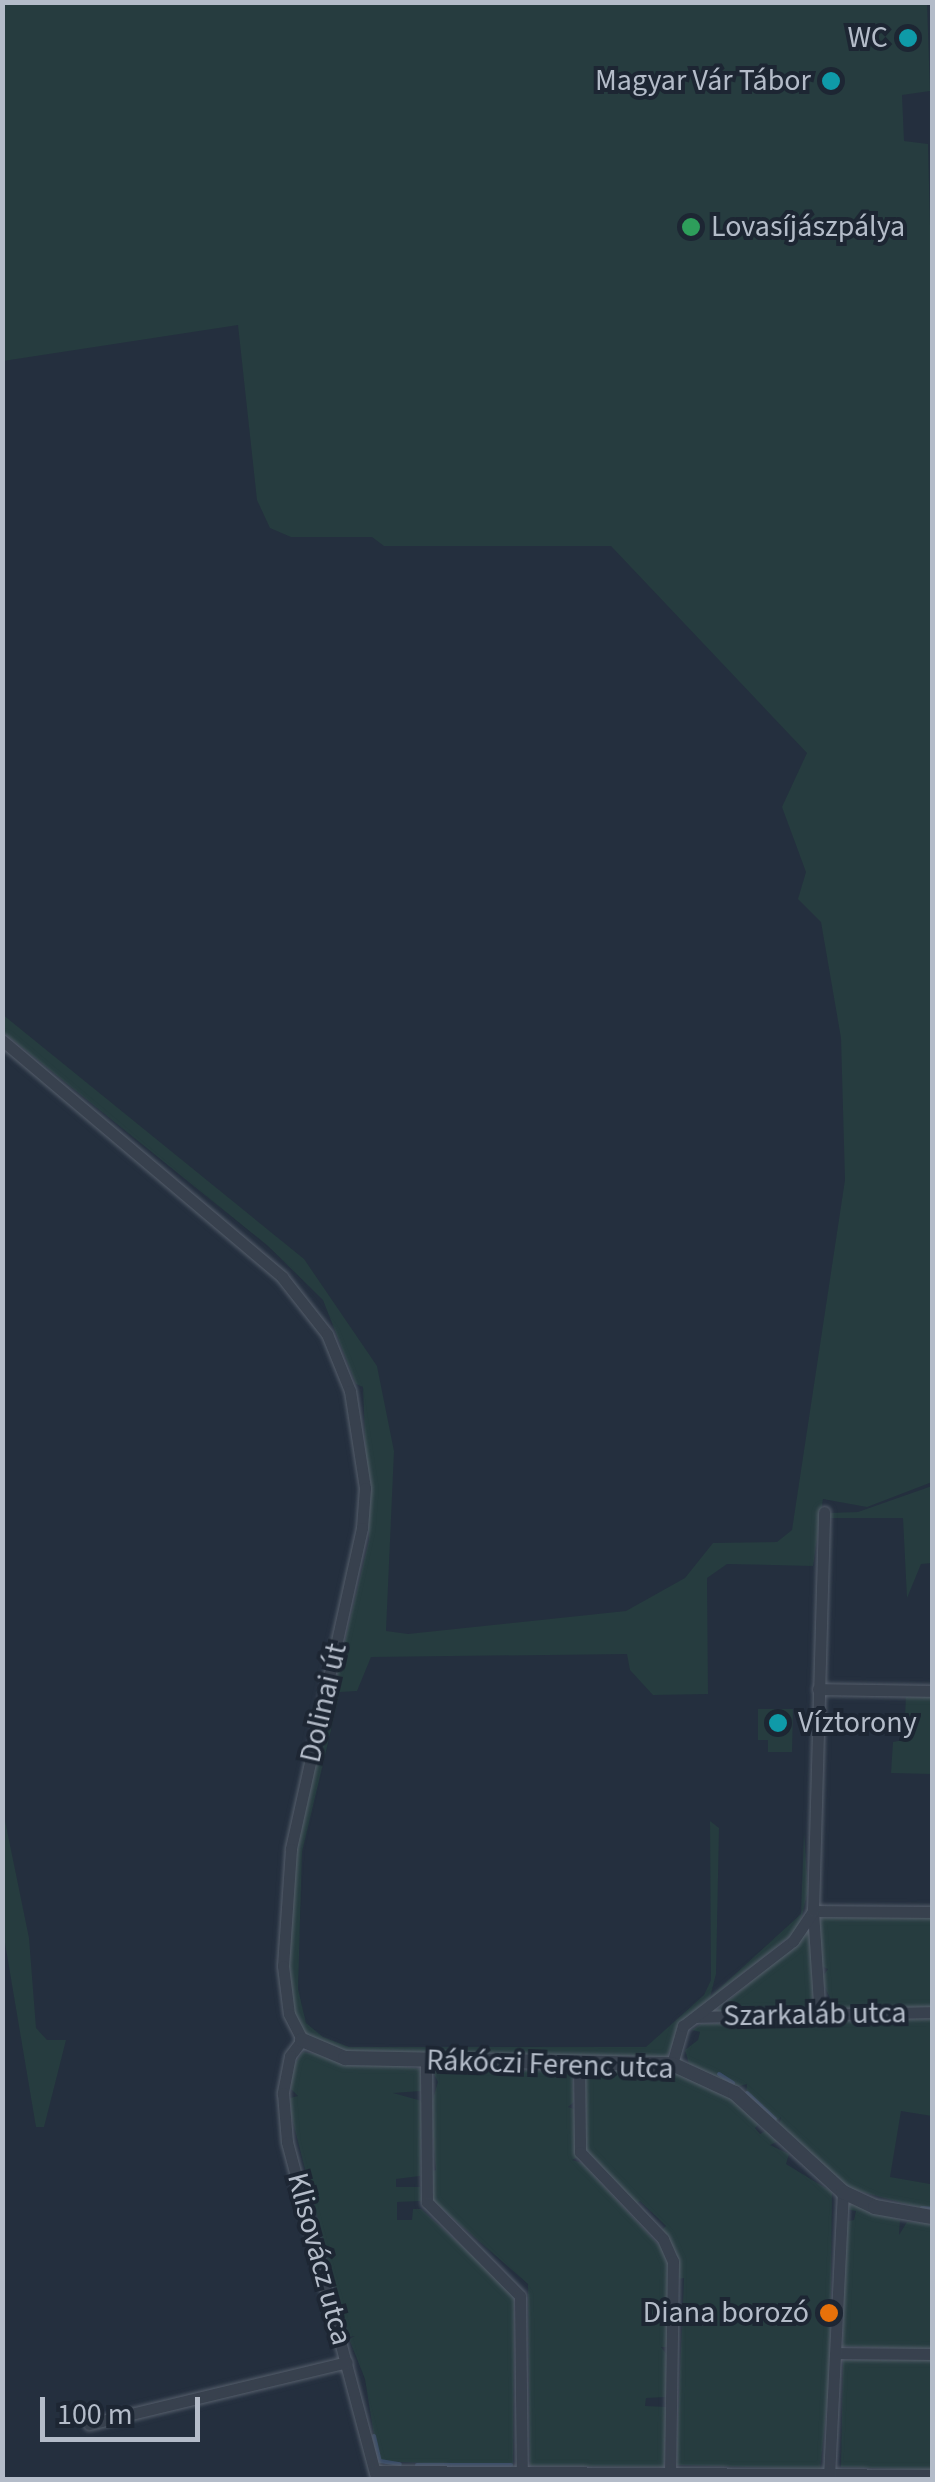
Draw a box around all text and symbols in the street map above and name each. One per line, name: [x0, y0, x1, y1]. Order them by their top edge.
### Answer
place label: WC: [847, 20, 888, 56]
marker: WC: [897, 27, 919, 49]
place label: Magyar Vár Tábor: [595, 63, 811, 99]
marker: Magyar Vár Tábor: [820, 70, 842, 92]
place label: Lovasíjászpálya: [711, 209, 905, 245]
marker: Lovasíjászpálya: [680, 216, 702, 238]
street label: Dolinai út: [293, 1640, 355, 1766]
place label: Víztorony: [798, 1705, 917, 1741]
marker: Víztorony: [767, 1712, 789, 1734]
street label: Szarkaláb utca: [723, 1995, 907, 2035]
street label: Rákóczi Ferenc utca: [426, 2043, 674, 2087]
street label: Klisovácz utca: [279, 2169, 359, 2349]
place label: Diana borozó: [643, 2295, 809, 2331]
marker: Diana borozó: [818, 2302, 840, 2324]
scale bar: [45, 2377, 205, 2439]
text: 100 m: [57, 2393, 133, 2436]

